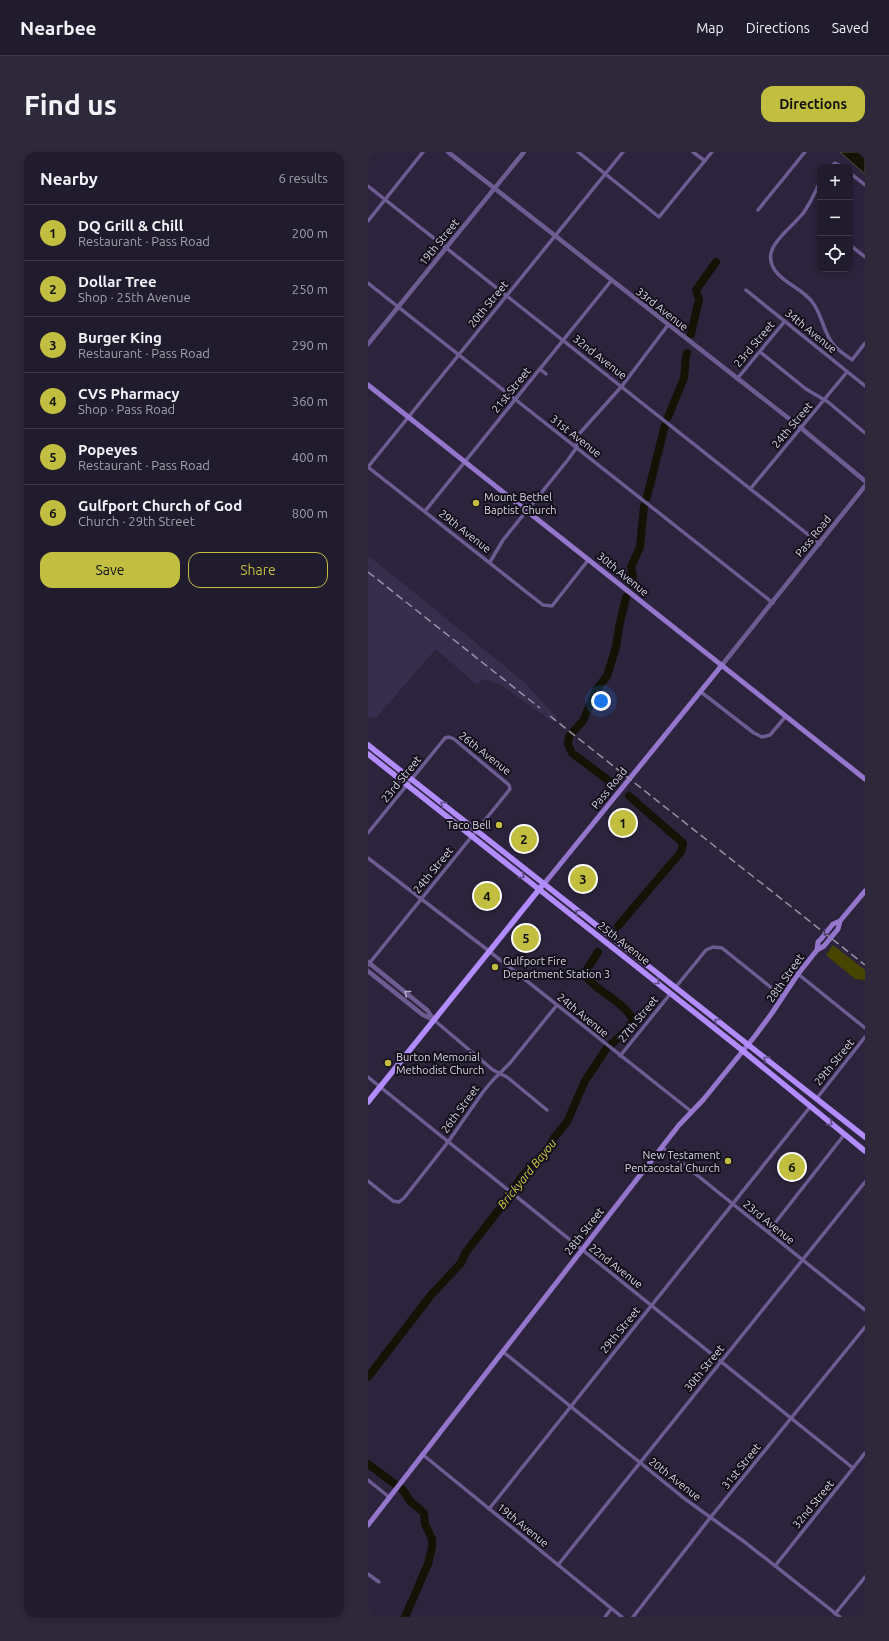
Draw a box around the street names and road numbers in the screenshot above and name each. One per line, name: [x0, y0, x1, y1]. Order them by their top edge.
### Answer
street label: 19th Street: [417, 216, 462, 268]
street label: 20th Street: [466, 278, 511, 330]
street label: 33rd Avenue: [634, 285, 690, 333]
street label: 34th Avenue: [783, 307, 839, 355]
street label: 23rd Street: [731, 318, 777, 369]
street label: 32nd Avenue: [571, 332, 629, 382]
street label: 21st Street: [489, 364, 533, 415]
street label: 24th Street: [769, 399, 815, 450]
street label: 31st Avenue: [548, 412, 604, 460]
street label: 29th Avenue: [437, 507, 493, 555]
street label: Pass Road: [793, 513, 833, 559]
street label: 30th Avenue: [595, 550, 651, 598]
street label: 26th Avenue: [457, 729, 513, 777]
street label: 23rd Street: [379, 753, 424, 805]
street label: Pass Road: [589, 765, 629, 811]
street label: 24th Street: [411, 844, 456, 896]
street label: 25th Avenue: [596, 919, 652, 967]
street label: 28th Street: [764, 951, 806, 1004]
street label: 24th Avenue: [555, 991, 611, 1039]
street label: 27th Street: [616, 993, 661, 1045]
street label: 29th Street: [812, 1036, 857, 1088]
street label: 26th Street: [439, 1082, 482, 1135]
street label: 23rd Avenue: [741, 1198, 797, 1246]
street label: 28th Street: [562, 1205, 606, 1257]
street label: 22nd Avenue: [587, 1241, 645, 1291]
street label: 29th Street: [598, 1304, 643, 1356]
street label: 30th Street: [682, 1342, 727, 1394]
street label: 31st Street: [719, 1440, 763, 1491]
street label: 20th Avenue: [647, 1455, 703, 1503]
street label: 32nd Street: [790, 1477, 836, 1530]
street label: 19th Avenue: [495, 1501, 551, 1549]

